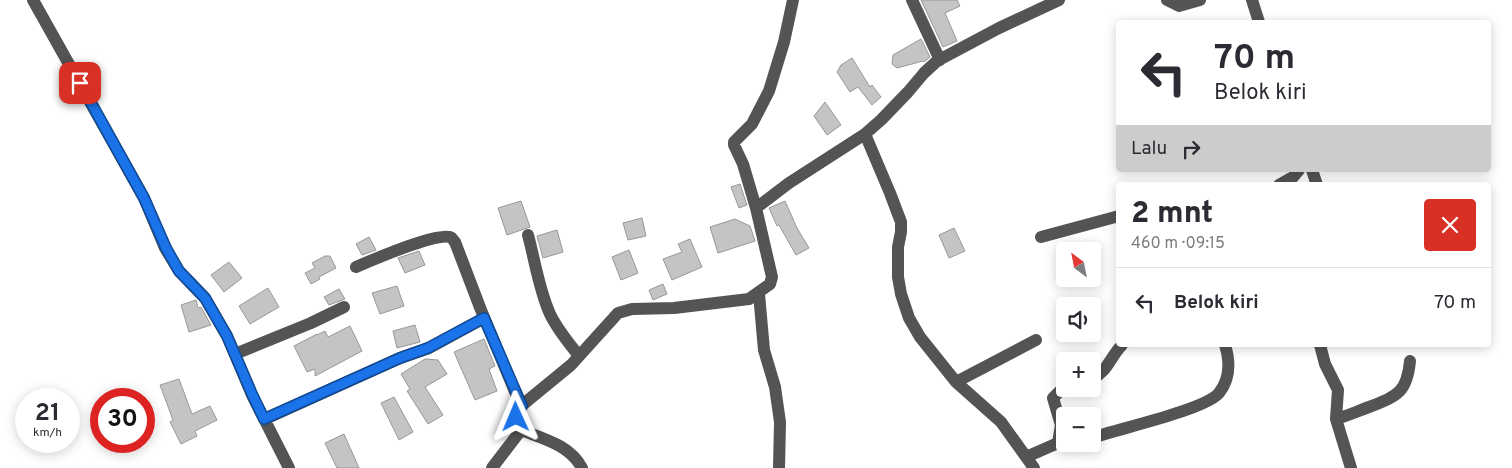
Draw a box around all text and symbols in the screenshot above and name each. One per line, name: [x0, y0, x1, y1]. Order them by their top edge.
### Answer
text: 70 m: [1214, 37, 1295, 81]
icon: left: [1131, 40, 1196, 105]
pin: [59, 62, 101, 104]
icon: arrive: [66, 69, 94, 97]
text: Belok kiri: [1214, 80, 1307, 107]
icon: right: [1177, 135, 1205, 163]
text: Lalu: [1131, 137, 1167, 161]
text: 2 mnt: [1131, 196, 1213, 233]
button: close: [1424, 199, 1476, 251]
text: 460 m · 09:15: [1131, 234, 1225, 254]
north arrow: [1056, 242, 1101, 288]
map controls: [1056, 242, 1101, 452]
icon: left: [1131, 289, 1159, 317]
text: Belok kiri: [1174, 291, 1259, 315]
text: 70 m: [1434, 291, 1476, 315]
button: sound: [1056, 297, 1101, 342]
button: +: [1056, 352, 1101, 397]
speed limit sign: 30: [90, 388, 155, 453]
position arrow: [489, 390, 541, 442]
text: 21: [35, 398, 60, 430]
button: −: [1056, 407, 1101, 452]
text: km/h: [33, 425, 62, 441]

